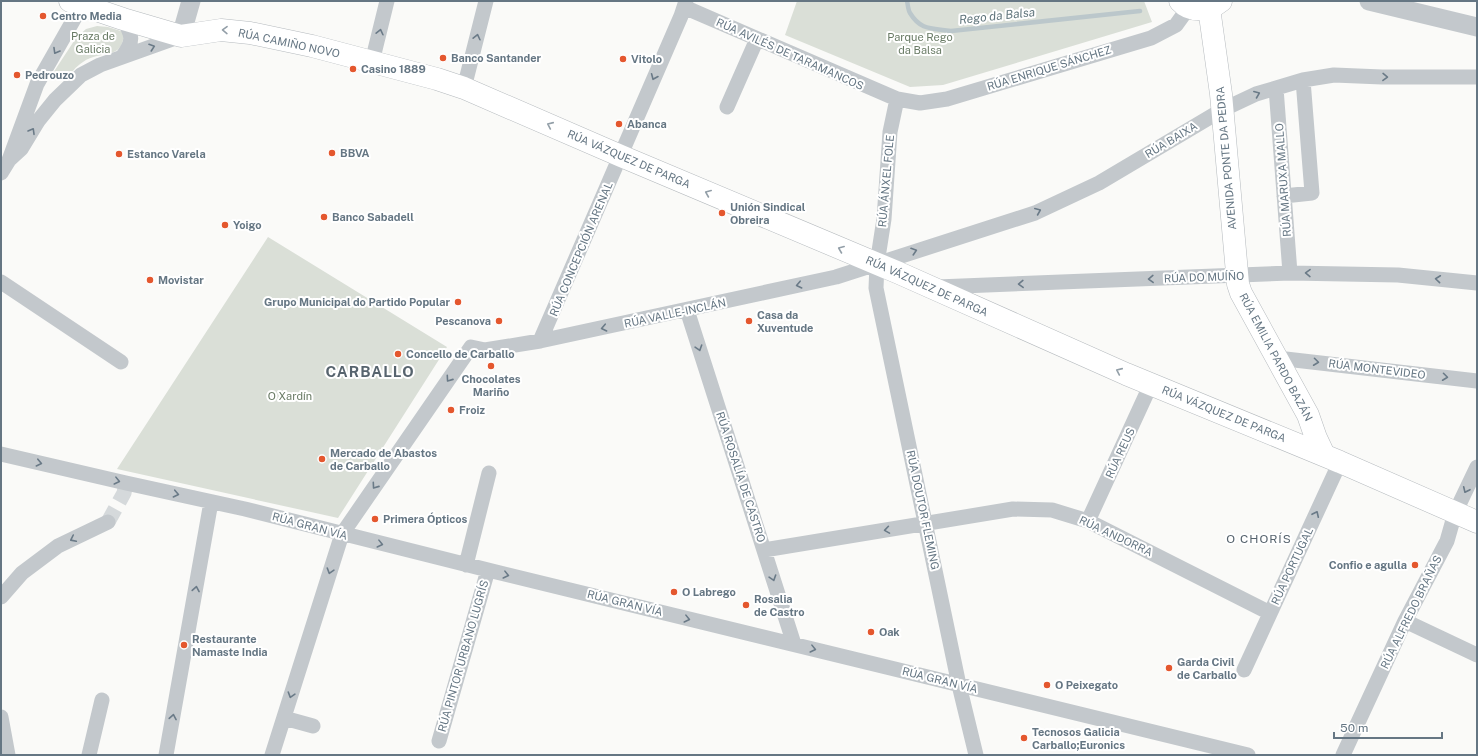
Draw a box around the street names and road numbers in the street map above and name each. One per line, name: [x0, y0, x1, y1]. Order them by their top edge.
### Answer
street label: RÚA AVILÉS DE TARAMANCOS: [714, 15, 866, 92]
street label: RÚA CAMIÑO NOVO: [237, 25, 341, 60]
street label: RÚA ENRIQUE SÁNCHEZ: [985, 42, 1113, 93]
street label: AVENIDA PONTE DA PEDRA: [1214, 86, 1238, 230]
street label: RÚA BAIXA: [1142, 119, 1199, 160]
street label: RÚA MARUXA MALLO: [1272, 123, 1293, 237]
street label: RÚA VÁZQUEZ DE PARGA: [566, 127, 693, 191]
street label: RÚA ÁNXEL FOLE: [875, 134, 896, 228]
street label: RÚA CONCEPCIÓN ARENAL: [546, 180, 615, 318]
street label: RÚA VÁZQUEZ DE PARGA: [864, 253, 991, 319]
street label: RÚA DO MUÍÑO: [1164, 269, 1244, 284]
street label: RÚA EMILIA PARDO BAZÁN: [1237, 291, 1316, 423]
street label: RÚA VALLE-INCLÁN: [623, 295, 727, 330]
street label: RÚA MONTEVIDEO: [1328, 356, 1426, 381]
street label: RÚA VÁZQUEZ DE PARGA: [1160, 383, 1288, 444]
street label: RÚA ROSALÍA DE CASTRO: [714, 410, 769, 544]
street label: RÚA REUS: [1102, 425, 1137, 480]
street label: RÚA DOUTOR FLEMING: [904, 449, 943, 571]
street label: RÚA GRAN VÍA: [271, 509, 349, 542]
street label: RÚA ANDORRA: [1077, 513, 1155, 558]
street label: RÚA PORTUGAL: [1268, 525, 1315, 607]
street label: RÚA ALFREDO BRAÑAS: [1377, 553, 1444, 671]
street label: RÚA PINTOR URBANO LUGRÍS: [435, 579, 490, 733]
street label: RÚA GRAN VÍA: [586, 587, 664, 618]
street label: RÚA GRAN VÍA: [901, 664, 979, 695]

